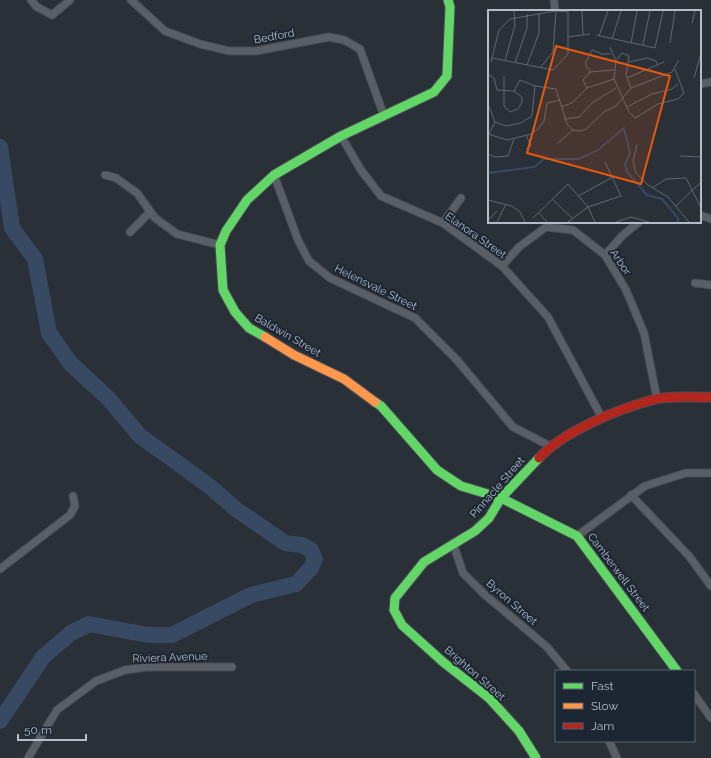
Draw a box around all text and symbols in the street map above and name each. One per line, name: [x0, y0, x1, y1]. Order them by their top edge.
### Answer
inset map: [488, 10, 701, 223]
street label: Bedford: [253, 26, 296, 46]
street label: Elanora Street: [443, 209, 509, 261]
street label: Arbor: [607, 247, 634, 278]
street label: Helensvale Street: [332, 262, 419, 313]
street label: Baldwin Street: [252, 311, 323, 360]
street label: Pinnacle Street: [467, 454, 528, 521]
street label: Camberwell Street: [585, 530, 653, 614]
street label: Byron Street: [484, 577, 540, 628]
street label: Brighton Street: [442, 643, 508, 704]
street label: Riviera Avenue: [132, 650, 208, 665]
legend: [555, 670, 695, 742]
text: Fast: [591, 679, 614, 693]
text: Slow: [591, 699, 618, 713]
scale bar: [18, 716, 86, 742]
text: Jam: [591, 719, 614, 733]
text: 50 m: [24, 723, 52, 737]

